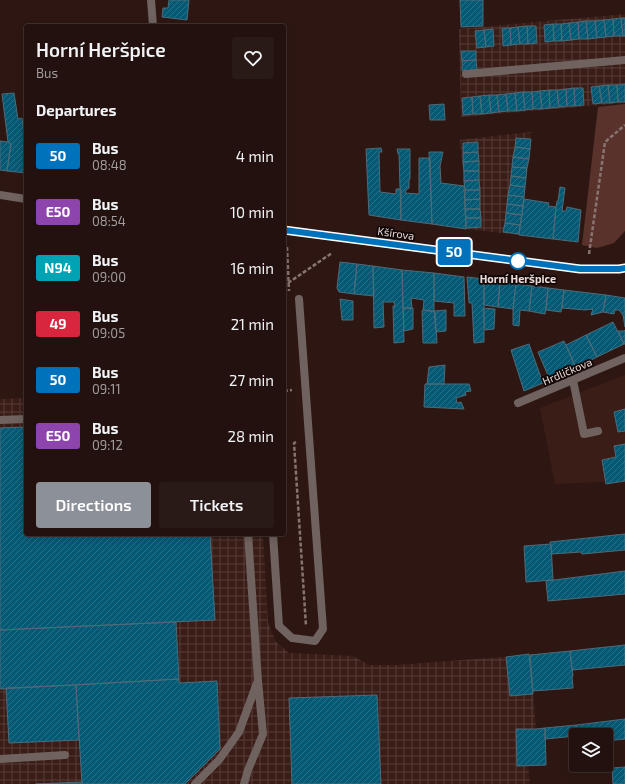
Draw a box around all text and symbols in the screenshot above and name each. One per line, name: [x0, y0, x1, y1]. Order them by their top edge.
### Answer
button: heart: [232, 37, 274, 79]
text: Horní Heršpice: [36, 38, 166, 61]
text: Bus: [36, 65, 58, 81]
text: Departures: [36, 101, 116, 119]
text: Bus: [92, 139, 118, 157]
text: 50: [50, 147, 66, 164]
text: 4 min: [236, 147, 274, 165]
text: 08:48: [92, 157, 127, 173]
text: Bus: [92, 195, 118, 213]
text: E50: [46, 203, 70, 220]
text: 10 min: [230, 203, 274, 221]
text: 08:54: [92, 213, 126, 229]
street label: Kšírova: [377, 224, 415, 242]
line badge: 50: [436, 239, 472, 265]
text: 50: [446, 243, 462, 260]
text: Bus: [92, 251, 118, 269]
marker: Horní Heršpice: [509, 252, 527, 270]
text: N94: [44, 259, 72, 276]
text: 16 min: [231, 259, 274, 277]
text: 09:00: [92, 269, 126, 285]
place label: Horní Heršpice: [480, 272, 556, 285]
text: Bus: [92, 307, 118, 325]
text: 49: [49, 315, 67, 332]
text: 21 min: [231, 315, 274, 333]
text: 09:05: [92, 325, 125, 341]
street label: Hrdličkova: [540, 355, 594, 387]
text: Bus: [92, 363, 118, 381]
text: 50: [50, 371, 66, 388]
text: 27 min: [229, 371, 274, 389]
text: 09:11: [92, 381, 121, 397]
text: Bus: [92, 419, 118, 437]
text: E50: [46, 427, 70, 444]
text: 28 min: [228, 427, 274, 445]
text: 09:12: [92, 437, 123, 453]
button: Directions: [36, 482, 151, 528]
button: Tickets: [159, 482, 274, 528]
map controls: [569, 728, 613, 772]
button: layers: [569, 728, 613, 772]

